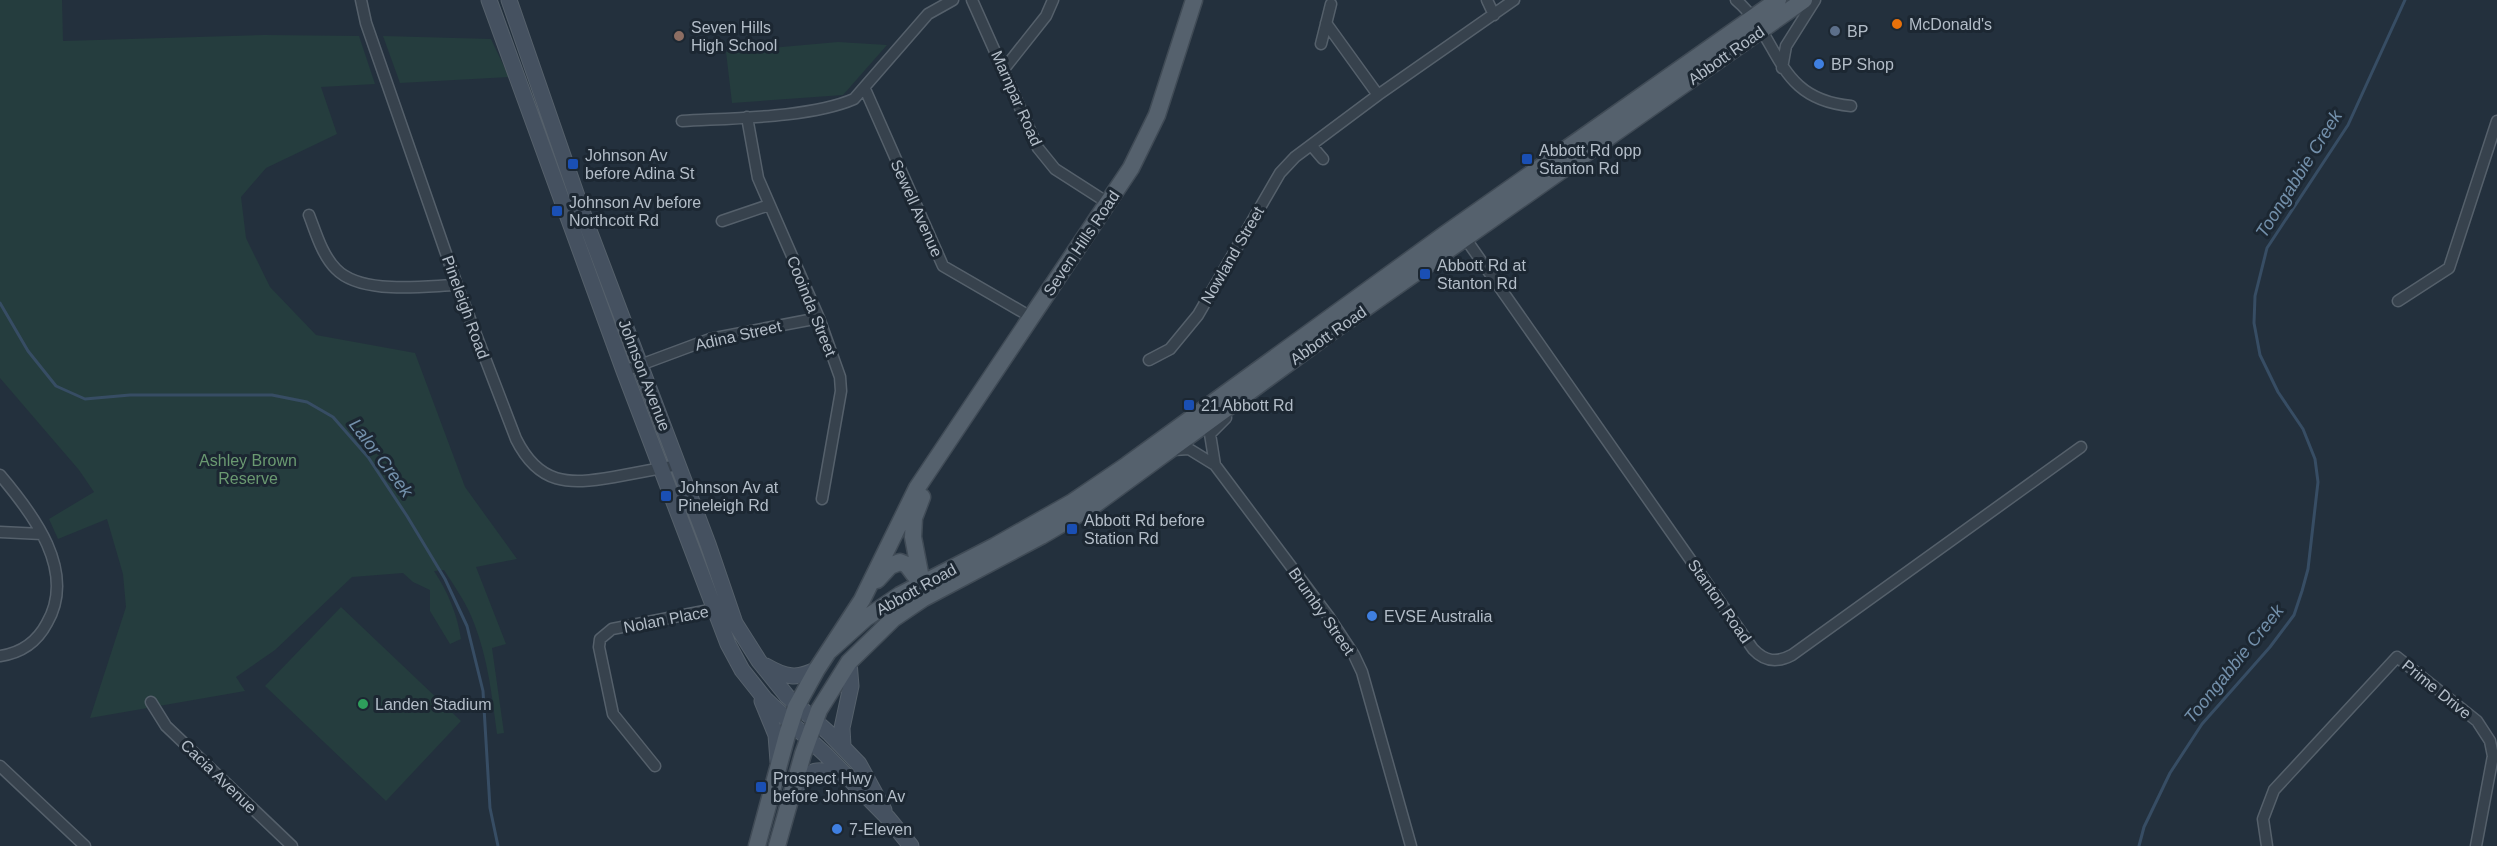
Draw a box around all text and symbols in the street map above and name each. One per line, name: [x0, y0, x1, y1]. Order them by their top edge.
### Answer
place label: McDonald's: [1909, 16, 1992, 33]
marker: McDonald's: [1890, 17, 1904, 31]
place label: Seven Hills High School: [691, 19, 777, 54]
street label: Abbott Road: [1685, 23, 1768, 88]
place label: BP: [1847, 23, 1868, 40]
marker: BP: [1828, 24, 1842, 38]
marker: Seven Hills High School: [672, 29, 686, 43]
street label: Marnpar Road: [988, 48, 1045, 148]
place label: BP Shop: [1831, 56, 1894, 73]
marker: BP Shop: [1812, 57, 1826, 71]
water label: Toongabbie Creek: [2252, 106, 2347, 241]
place label: Abbott Rd opp Stanton Rd: [1539, 142, 1641, 177]
place label: Johnson Av before Adina St: [585, 147, 695, 182]
marker: Abbott Rd opp Stanton Rd: [1520, 152, 1534, 166]
marker: Johnson Av before Adina St: [566, 157, 580, 171]
street label: Sewell Avenue: [887, 157, 946, 260]
street label: Seven Hills Road: [1040, 188, 1123, 299]
place label: Johnson Av before Northcott Rd: [569, 194, 701, 229]
street label: Nowland Street: [1198, 203, 1267, 307]
marker: Johnson Av before Northcott Rd: [550, 204, 564, 218]
street label: Pineleigh Road: [439, 253, 492, 361]
street label: Cooinda Street: [784, 254, 840, 359]
place label: Abbott Rd at Stanton Rd: [1437, 257, 1527, 292]
marker: Abbott Rd at Stanton Rd: [1418, 267, 1432, 281]
street label: Abbott Road: [1287, 303, 1370, 368]
street label: Johnson Avenue: [615, 317, 674, 433]
street label: Adina Street: [693, 317, 783, 354]
place label: 21 Abbott Rd: [1201, 397, 1294, 414]
marker: 21 Abbott Rd: [1182, 398, 1196, 412]
water label: Lalor Creek: [345, 415, 418, 502]
park label: Ashley Brown Reserve: [199, 452, 297, 487]
place label: Johnson Av at Pineleigh Rd: [678, 479, 779, 514]
marker: Johnson Av at Pineleigh Rd: [659, 489, 673, 503]
place label: Abbott Rd before Station Rd: [1084, 512, 1205, 547]
marker: Abbott Rd before Station Rd: [1065, 522, 1079, 536]
street label: Stanton Road: [1685, 556, 1755, 646]
street label: Abbott Road: [873, 560, 959, 618]
street label: Brumby Street: [1285, 565, 1358, 658]
water label: Toongabbie Creek: [2180, 600, 2288, 727]
street label: Nolan Place: [622, 603, 710, 636]
place label: EVSE Australia: [1384, 608, 1493, 625]
marker: EVSE Australia: [1365, 609, 1379, 623]
street label: Prime Drive: [2399, 656, 2475, 722]
place label: Landen Stadium: [375, 696, 492, 713]
marker: Landen Stadium: [356, 697, 370, 711]
street label: Cacia Avenue: [177, 736, 260, 817]
place label: Prospect Hwy before Johnson Av: [773, 770, 905, 805]
marker: Prospect Hwy before Johnson Av: [754, 780, 768, 794]
place label: 7-Eleven: [849, 821, 912, 838]
marker: 7-Eleven: [830, 822, 844, 836]

